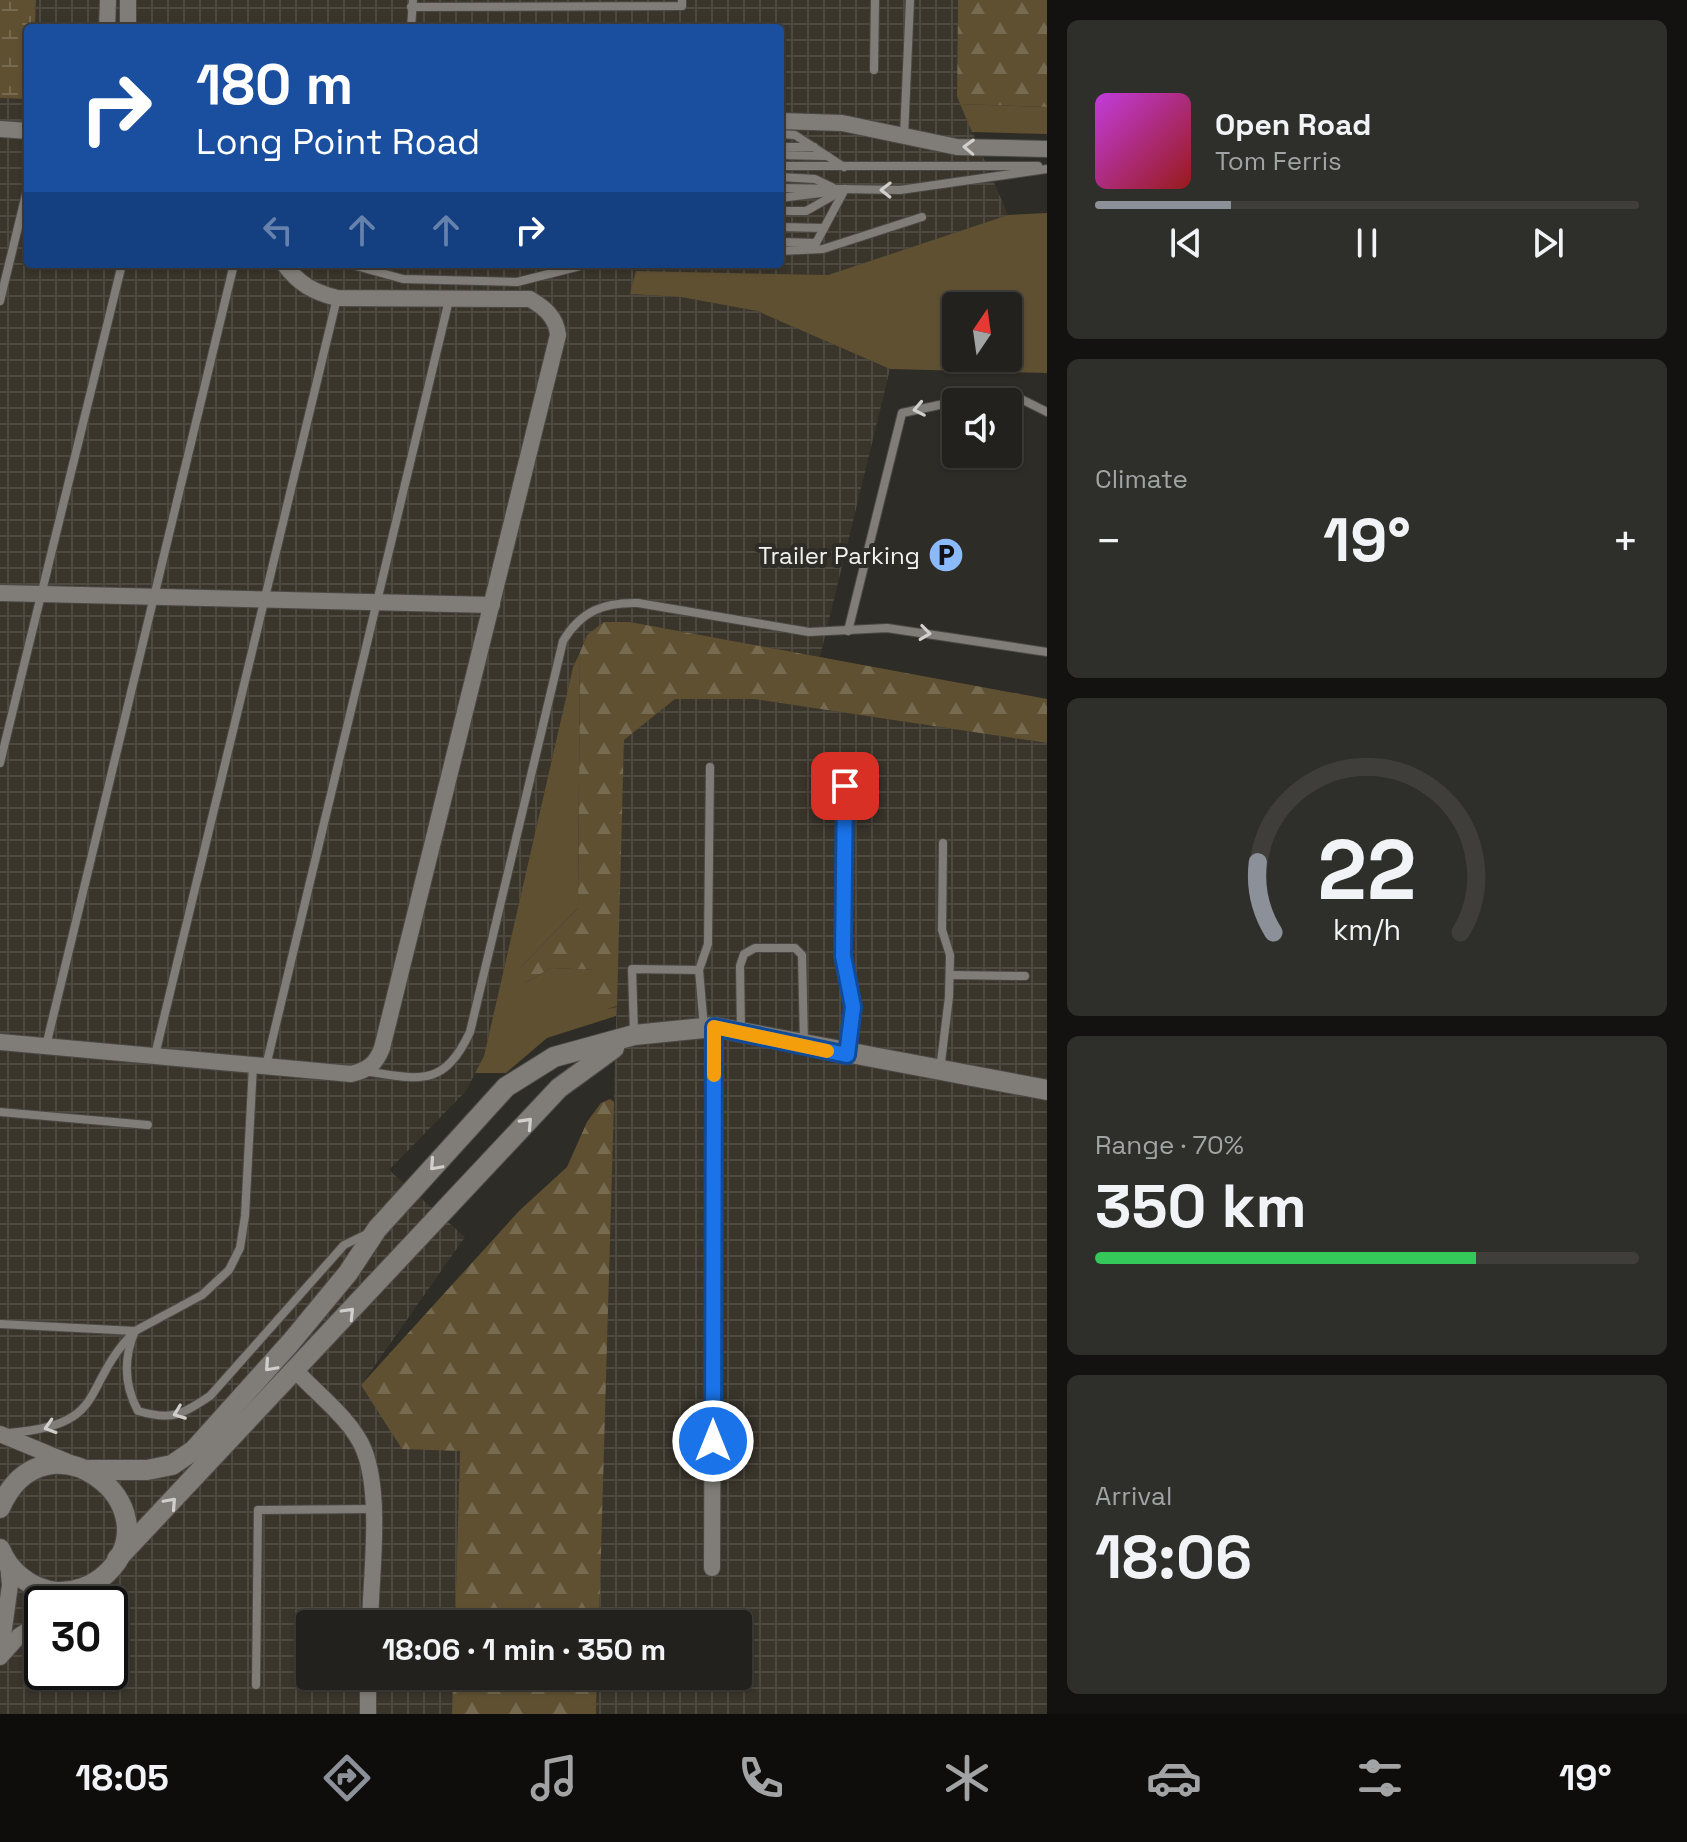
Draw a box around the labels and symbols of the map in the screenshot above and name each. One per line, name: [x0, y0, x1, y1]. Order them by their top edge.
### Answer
one-way arrow: [962, 139, 975, 156]
one-way arrow: [879, 181, 892, 198]
north arrow: [942, 292, 1022, 372]
one-way arrow: [912, 400, 926, 417]
parking icon: Trailer Parking: [927, 536, 965, 574]
place label: Trailer Parking: [758, 540, 920, 571]
one-way arrow: [919, 624, 932, 641]
pin: [811, 752, 879, 820]
one-way arrow: [517, 1118, 531, 1133]
one-way arrow: [430, 1156, 444, 1171]
one-way arrow: [340, 1308, 354, 1322]
one-way arrow: [264, 1357, 279, 1371]
position arrow: [671, 1399, 755, 1483]
one-way arrow: [173, 1403, 187, 1420]
one-way arrow: [43, 1418, 57, 1434]
one-way arrow: [162, 1498, 177, 1512]
speed limit sign: 30: [24, 1586, 128, 1690]

